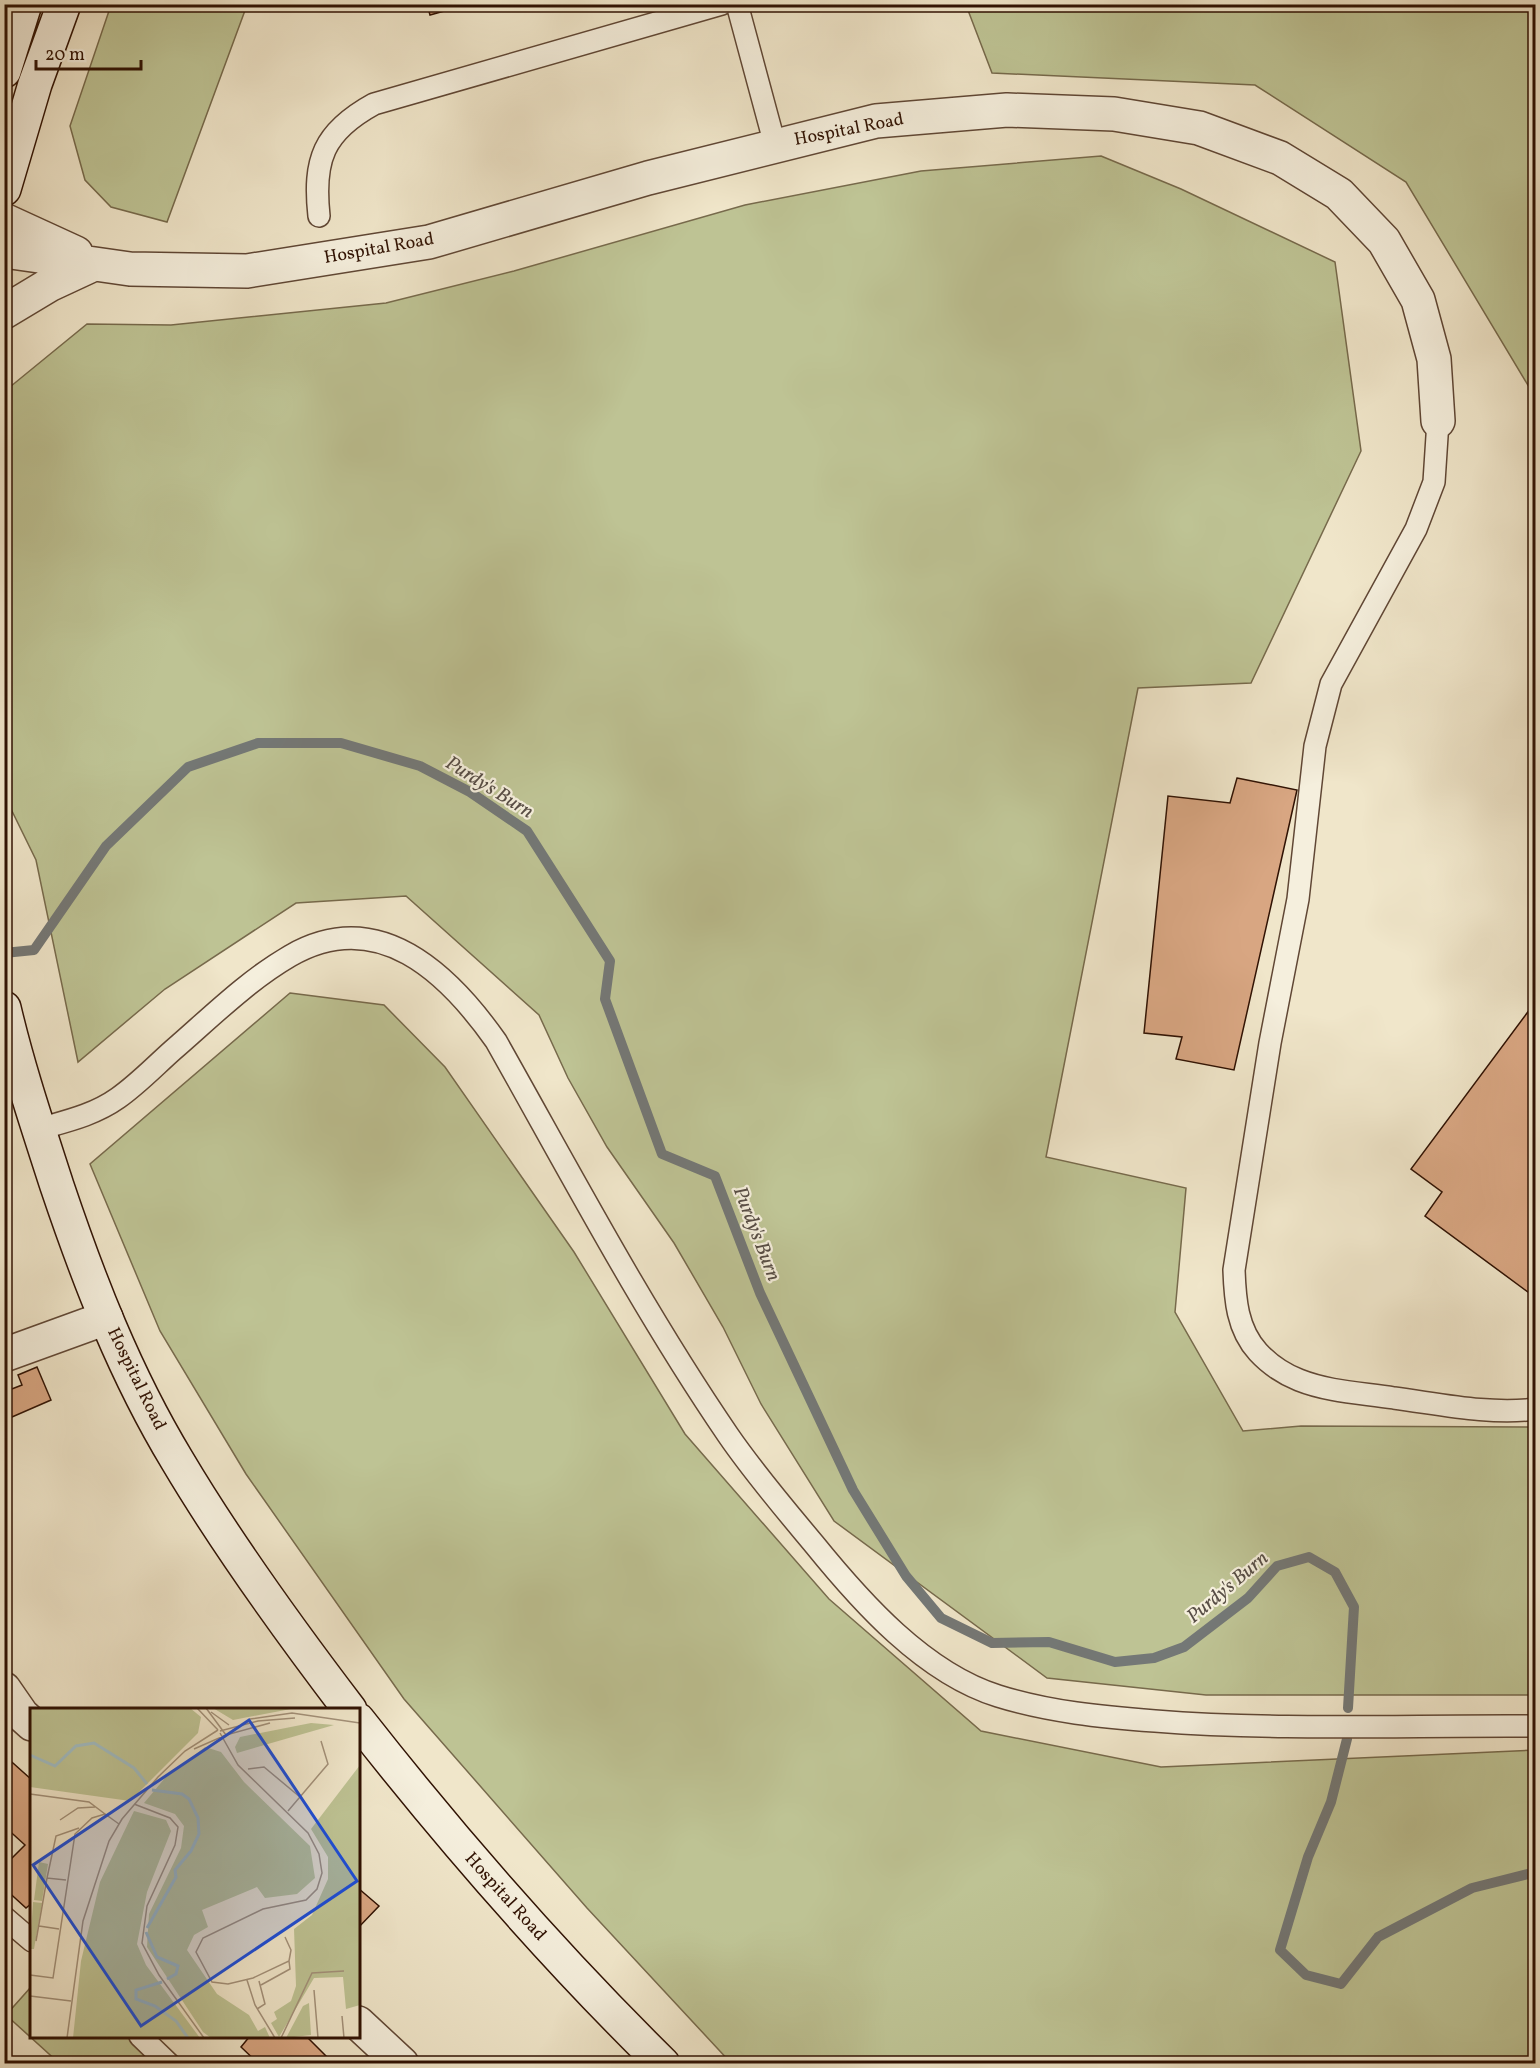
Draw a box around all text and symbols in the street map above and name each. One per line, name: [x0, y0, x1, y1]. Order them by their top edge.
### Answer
scale bar: [36, 33, 141, 71]
text: 20 m: [45, 43, 85, 68]
street label: Hospital Road: [792, 107, 906, 153]
street label: Hospital Road: [322, 227, 436, 271]
water label: Purdy's Burn: [439, 750, 539, 826]
water label: Purdy's Burn: [725, 1183, 787, 1285]
street label: Hospital Road: [100, 1323, 172, 1435]
water label: Purdy's Burn: [1181, 1545, 1275, 1631]
inset map: [30, 1708, 360, 2038]
street label: Hospital Road: [458, 1847, 552, 1947]

